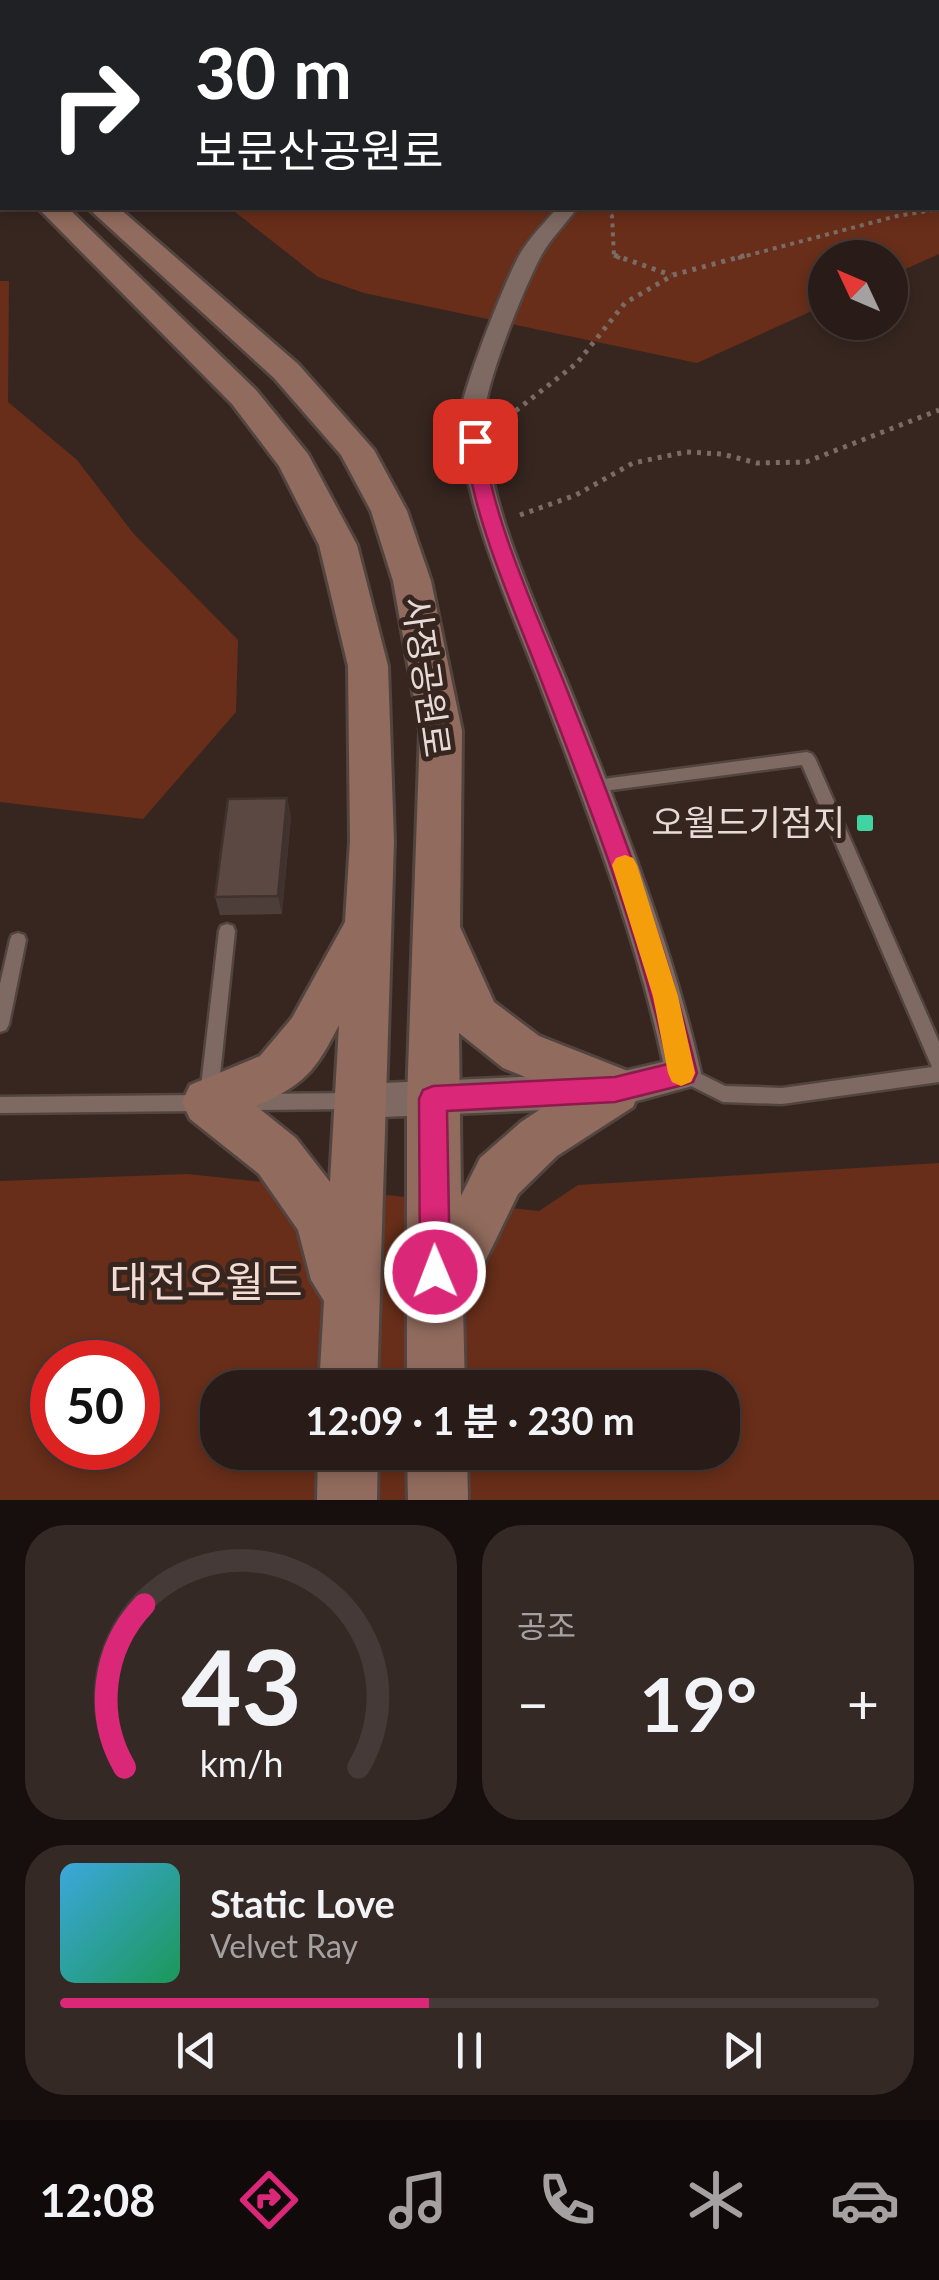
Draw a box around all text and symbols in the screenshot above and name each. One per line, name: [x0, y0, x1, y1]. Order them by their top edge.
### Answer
text: 30 m: [195, 30, 352, 114]
icon: right: [30, 40, 160, 170]
text: 보문산공원로: [195, 123, 443, 177]
north arrow: [808, 240, 908, 340]
map controls: [808, 240, 908, 340]
pin: [433, 399, 518, 484]
icon: arrive: [448, 414, 503, 469]
street label: 사정공원로: [396, 594, 460, 759]
place label: 오월드기점지: [652, 800, 845, 842]
marker: 오월드기점지: [854, 812, 876, 834]
position arrow: [383, 1220, 487, 1324]
park label: 대전오월드: [109, 1256, 303, 1306]
speed limit sign: 50: [30, 1340, 160, 1470]
text: 12:09 · 1 분 · 230 m: [305, 1397, 635, 1443]
text: 공조: [517, 1606, 576, 1645]
text: 43: [181, 1622, 301, 1747]
text: 19°: [639, 1658, 757, 1748]
text: −: [517, 1670, 549, 1736]
text: +: [847, 1670, 879, 1736]
text: km/h: [199, 1742, 283, 1785]
text: Static Love: [210, 1880, 395, 1926]
text: Velvet Ray: [210, 1926, 358, 1965]
icon: previous: [169, 2023, 224, 2078]
icon: pause: [442, 2023, 497, 2078]
icon: next: [715, 2023, 770, 2078]
icon: directions: [234, 2165, 304, 2235]
icon: music: [383, 2165, 453, 2235]
icon: phone: [532, 2165, 602, 2235]
icon: climate: [681, 2165, 751, 2235]
icon: car: [830, 2165, 900, 2235]
text: 12:08: [39, 2173, 155, 2227]

